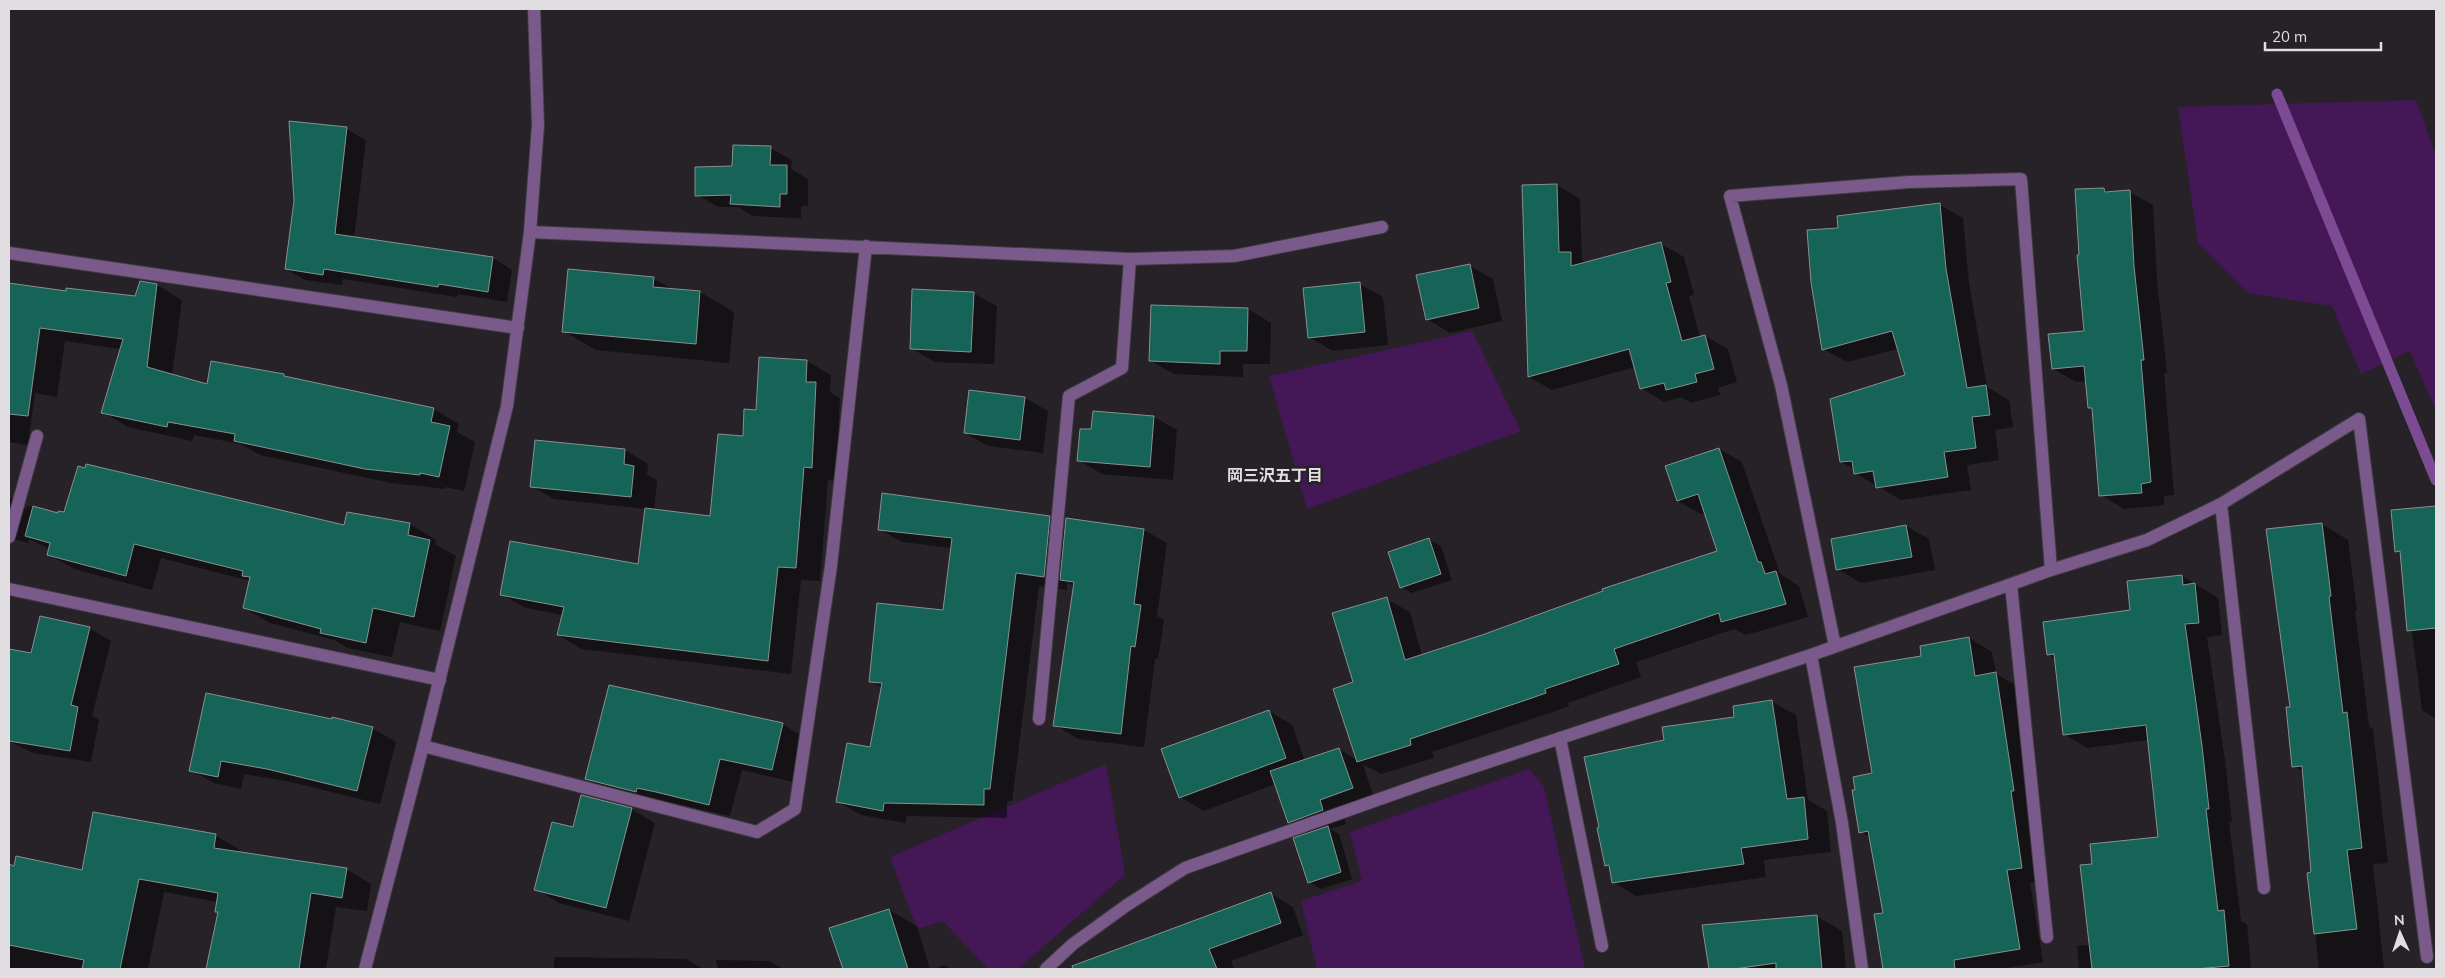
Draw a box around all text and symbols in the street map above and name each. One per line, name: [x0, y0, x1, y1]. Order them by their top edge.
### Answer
scale bar: [2265, 20, 2381, 52]
text: 20 m: [2272, 27, 2307, 46]
district label: 岡三沢五丁目: [1227, 465, 1323, 485]
north arrow: [2375, 908, 2425, 958]
text: N: [2394, 911, 2405, 929]

